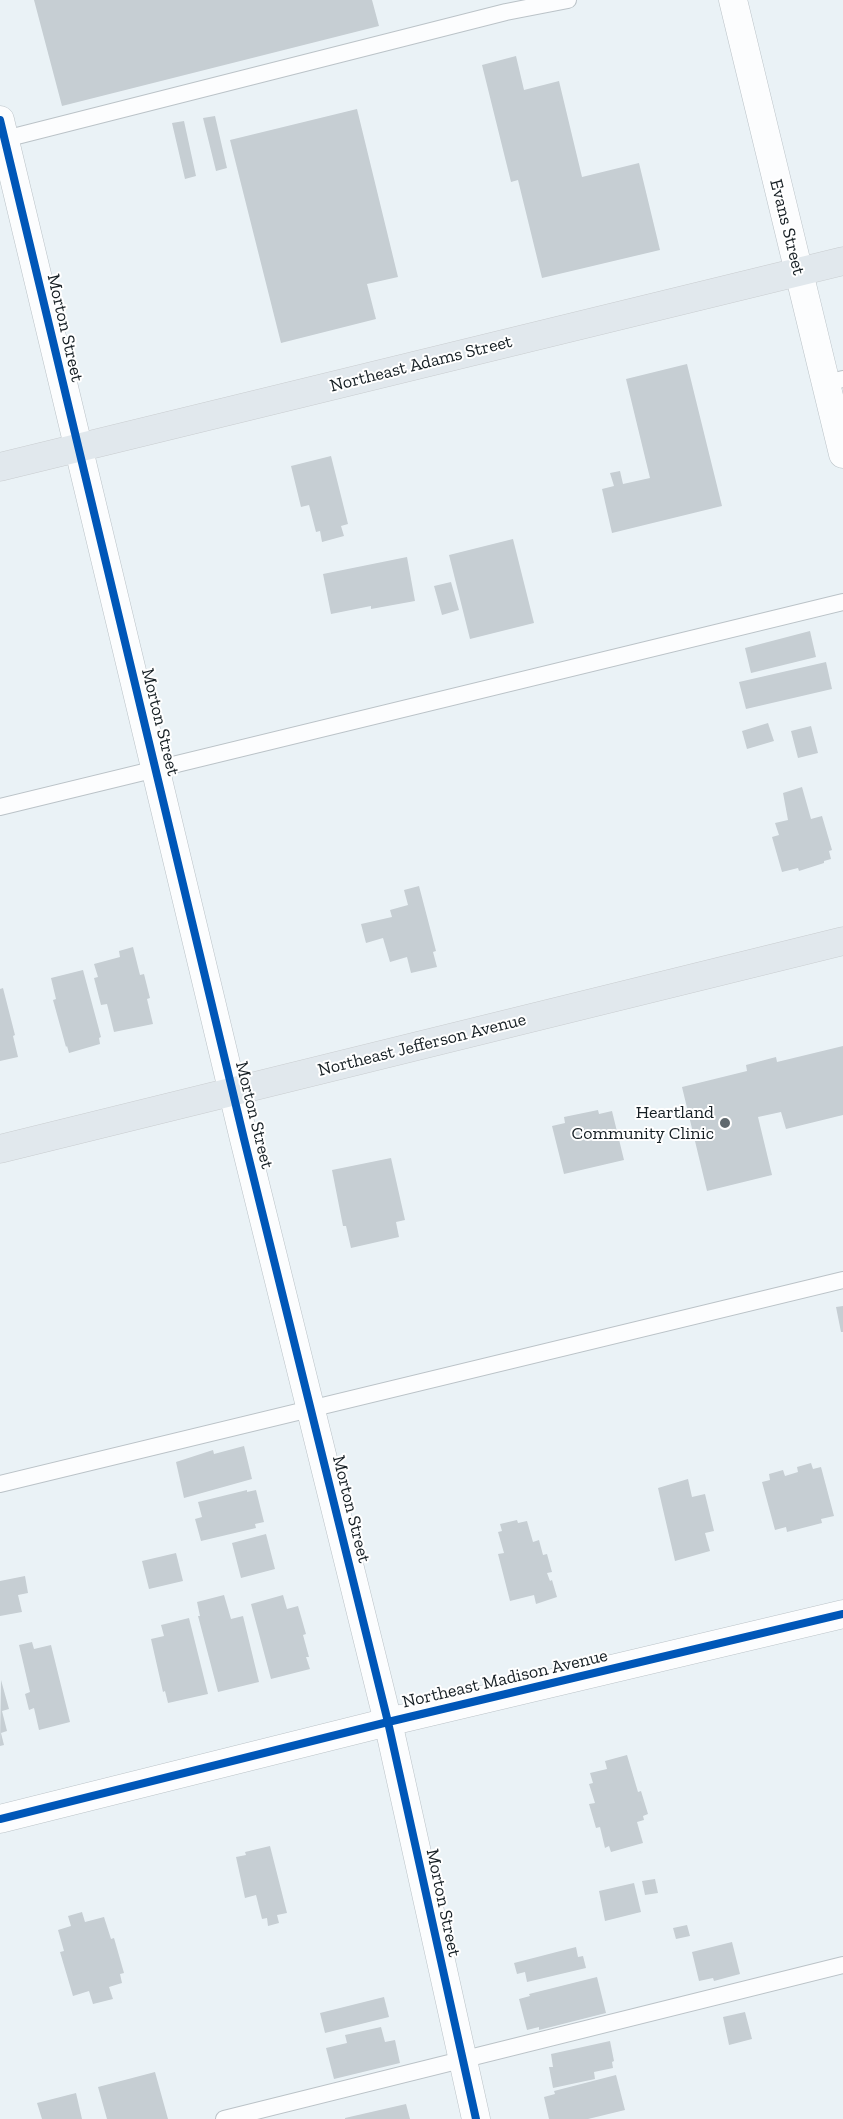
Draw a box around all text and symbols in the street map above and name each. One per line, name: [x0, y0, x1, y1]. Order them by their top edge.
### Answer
street label: Evans Street: [765, 177, 809, 277]
street label: Morton Street: [42, 272, 88, 384]
street label: Northeast Adams Street: [328, 331, 514, 397]
street label: Morton Street: [136, 666, 184, 778]
street label: Northeast Jefferson Avenue: [316, 1009, 528, 1081]
street label: Morton Street: [230, 1059, 278, 1171]
place label: Heartland Community Clinic: [572, 1102, 714, 1144]
marker: Heartland Community Clinic: [718, 1116, 732, 1130]
street label: Morton Street: [327, 1453, 375, 1565]
street label: Northeast Madison Avenue: [400, 1645, 610, 1713]
street label: Morton Street: [421, 1847, 465, 1959]

